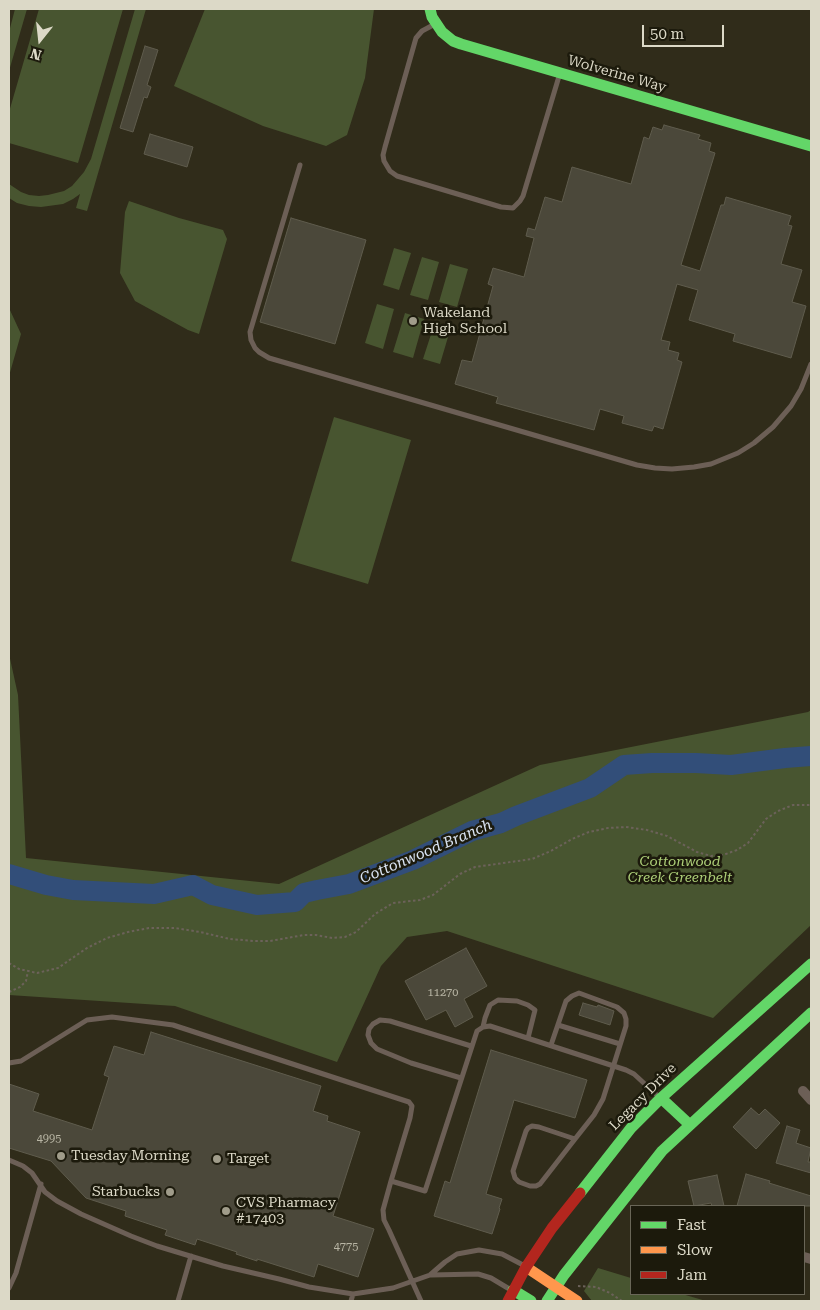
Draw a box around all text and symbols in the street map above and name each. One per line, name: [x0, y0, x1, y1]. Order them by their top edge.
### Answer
north arrow: [15, 15, 65, 65]
scale bar: [645, 15, 728, 47]
text: 50 m: [650, 25, 684, 43]
text: N: [28, 45, 43, 64]
street label: Wolverine Way: [566, 52, 668, 96]
place label: Wakeland High School: [423, 305, 507, 338]
marker: Wakeland High School: [407, 315, 419, 327]
water label: Cottonwood Branch: [357, 816, 495, 888]
park label: Cottonwood Creek Greenbelt: [628, 854, 732, 886]
house number: 11270: [428, 986, 458, 1000]
street label: Legacy Drive: [606, 1060, 680, 1134]
house number: 4995: [37, 1132, 61, 1146]
place label: Tuesday Morning: [71, 1148, 189, 1164]
marker: Tuesday Morning: [55, 1150, 67, 1162]
place label: Target: [227, 1151, 269, 1167]
marker: Target: [211, 1153, 223, 1165]
place label: Starbucks: [92, 1184, 160, 1200]
marker: Starbucks: [164, 1186, 176, 1198]
place label: CVS Pharmacy #17403: [236, 1195, 336, 1228]
marker: CVS Pharmacy #17403: [220, 1205, 232, 1217]
legend: [630, 1205, 805, 1295]
text: Fast: [677, 1216, 706, 1234]
house number: 4775: [334, 1240, 358, 1254]
text: Slow: [677, 1241, 712, 1259]
text: Jam: [677, 1266, 707, 1284]

